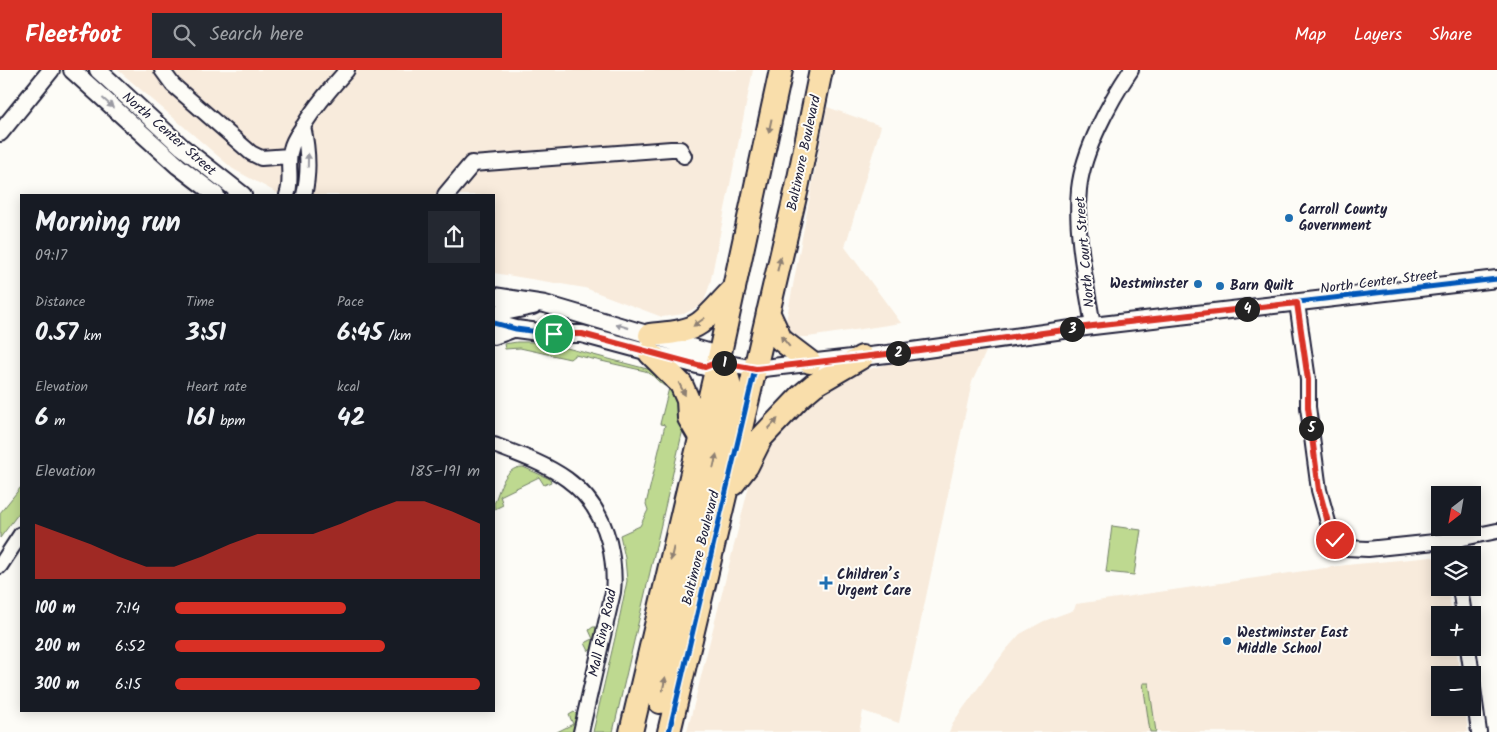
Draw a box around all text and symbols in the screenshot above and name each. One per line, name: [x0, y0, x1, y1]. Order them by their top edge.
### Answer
search box: [152, 13, 502, 58]
text: Fleetfoot: [25, 16, 122, 55]
text: Search here: [210, 20, 303, 50]
icon: search: [170, 21, 198, 49]
text: Map: [1295, 21, 1326, 50]
text: Layers: [1354, 21, 1402, 50]
text: Share: [1430, 21, 1472, 50]
street label: North Center Street: [117, 87, 221, 182]
street label: Baltimore Boulevard: [781, 92, 827, 213]
one-way arrow: [101, 97, 114, 108]
one-way arrow: [766, 118, 774, 133]
one-way arrow: [304, 152, 312, 168]
street label: North Court Street: [1069, 195, 1101, 309]
place label: Carroll County Government: [1299, 199, 1388, 237]
text: Morning run: [35, 201, 181, 246]
button: share: [428, 211, 480, 263]
marker: Carroll County Government: [1283, 212, 1295, 224]
text: 09:17: [35, 243, 67, 268]
one-way arrow: [775, 257, 783, 272]
street label: North Center Street: [1319, 264, 1440, 300]
place label: Westminster: [1110, 273, 1189, 295]
place label: Barn Quilt: [1230, 275, 1294, 297]
marker: Westminster: [1192, 278, 1204, 290]
marker: Barn Quilt: [1214, 280, 1226, 292]
text: Distance: [35, 291, 85, 313]
text: Time: [186, 291, 214, 313]
text: Pace: [337, 291, 364, 313]
pin: 4: [1234, 296, 1260, 322]
text: 4: [1244, 298, 1251, 320]
text: 0.57: [35, 313, 78, 353]
text: 3:51: [186, 313, 226, 353]
text: 6:45: [337, 313, 383, 353]
pin: [533, 313, 575, 355]
pin: 3: [1060, 316, 1084, 342]
one-way arrow: [692, 318, 706, 327]
text: 3: [1069, 318, 1076, 340]
icon: arrive: [540, 320, 568, 348]
one-way arrow: [614, 322, 629, 329]
text: km: [78, 325, 102, 347]
text: /km: [383, 325, 411, 347]
one-way arrow: [779, 335, 790, 348]
pin: 2: [886, 340, 910, 366]
text: 2: [894, 342, 903, 364]
pin: 1: [712, 350, 736, 376]
text: 1: [722, 352, 727, 374]
text: Elevation: [35, 376, 88, 398]
text: Heart rate: [186, 376, 247, 398]
text: kcal: [337, 376, 360, 398]
one-way arrow: [678, 382, 686, 397]
text: 6: [35, 398, 49, 438]
text: 161: [186, 398, 215, 438]
text: 42: [337, 398, 365, 438]
text: m: [49, 410, 65, 432]
text: bpm: [215, 410, 245, 432]
pin: 5: [1298, 416, 1324, 440]
text: 5: [1308, 417, 1315, 439]
one-way arrow: [767, 418, 779, 430]
one-way arrow: [711, 453, 719, 468]
text: Elevation: [35, 459, 96, 484]
text: 185–191 m: [410, 459, 480, 484]
north arrow: [1431, 486, 1481, 536]
map controls: [1431, 486, 1481, 716]
street label: Baltimore Boulevard: [676, 487, 726, 608]
pin: [1314, 519, 1356, 561]
icon: check: [1321, 526, 1349, 554]
button: layers: [1431, 546, 1481, 596]
one-way arrow: [668, 547, 676, 562]
place label: Children’s Urgent Care: [837, 564, 911, 602]
marker: Children’s Urgent Care: [819, 576, 833, 590]
street label: Mall Ring Road: [583, 586, 623, 679]
text: 100 m: [35, 596, 76, 621]
text: 7:14: [115, 596, 140, 621]
button: +: [1431, 606, 1481, 656]
place label: Westminster East Middle School: [1237, 622, 1349, 660]
text: 200 m: [35, 634, 80, 659]
text: 6:52: [115, 634, 146, 659]
marker: Westminster East Middle School: [1221, 635, 1233, 647]
button: −: [1431, 666, 1481, 716]
text: 300 m: [35, 672, 79, 697]
text: 6:15: [115, 672, 141, 697]
one-way arrow: [660, 677, 668, 692]

